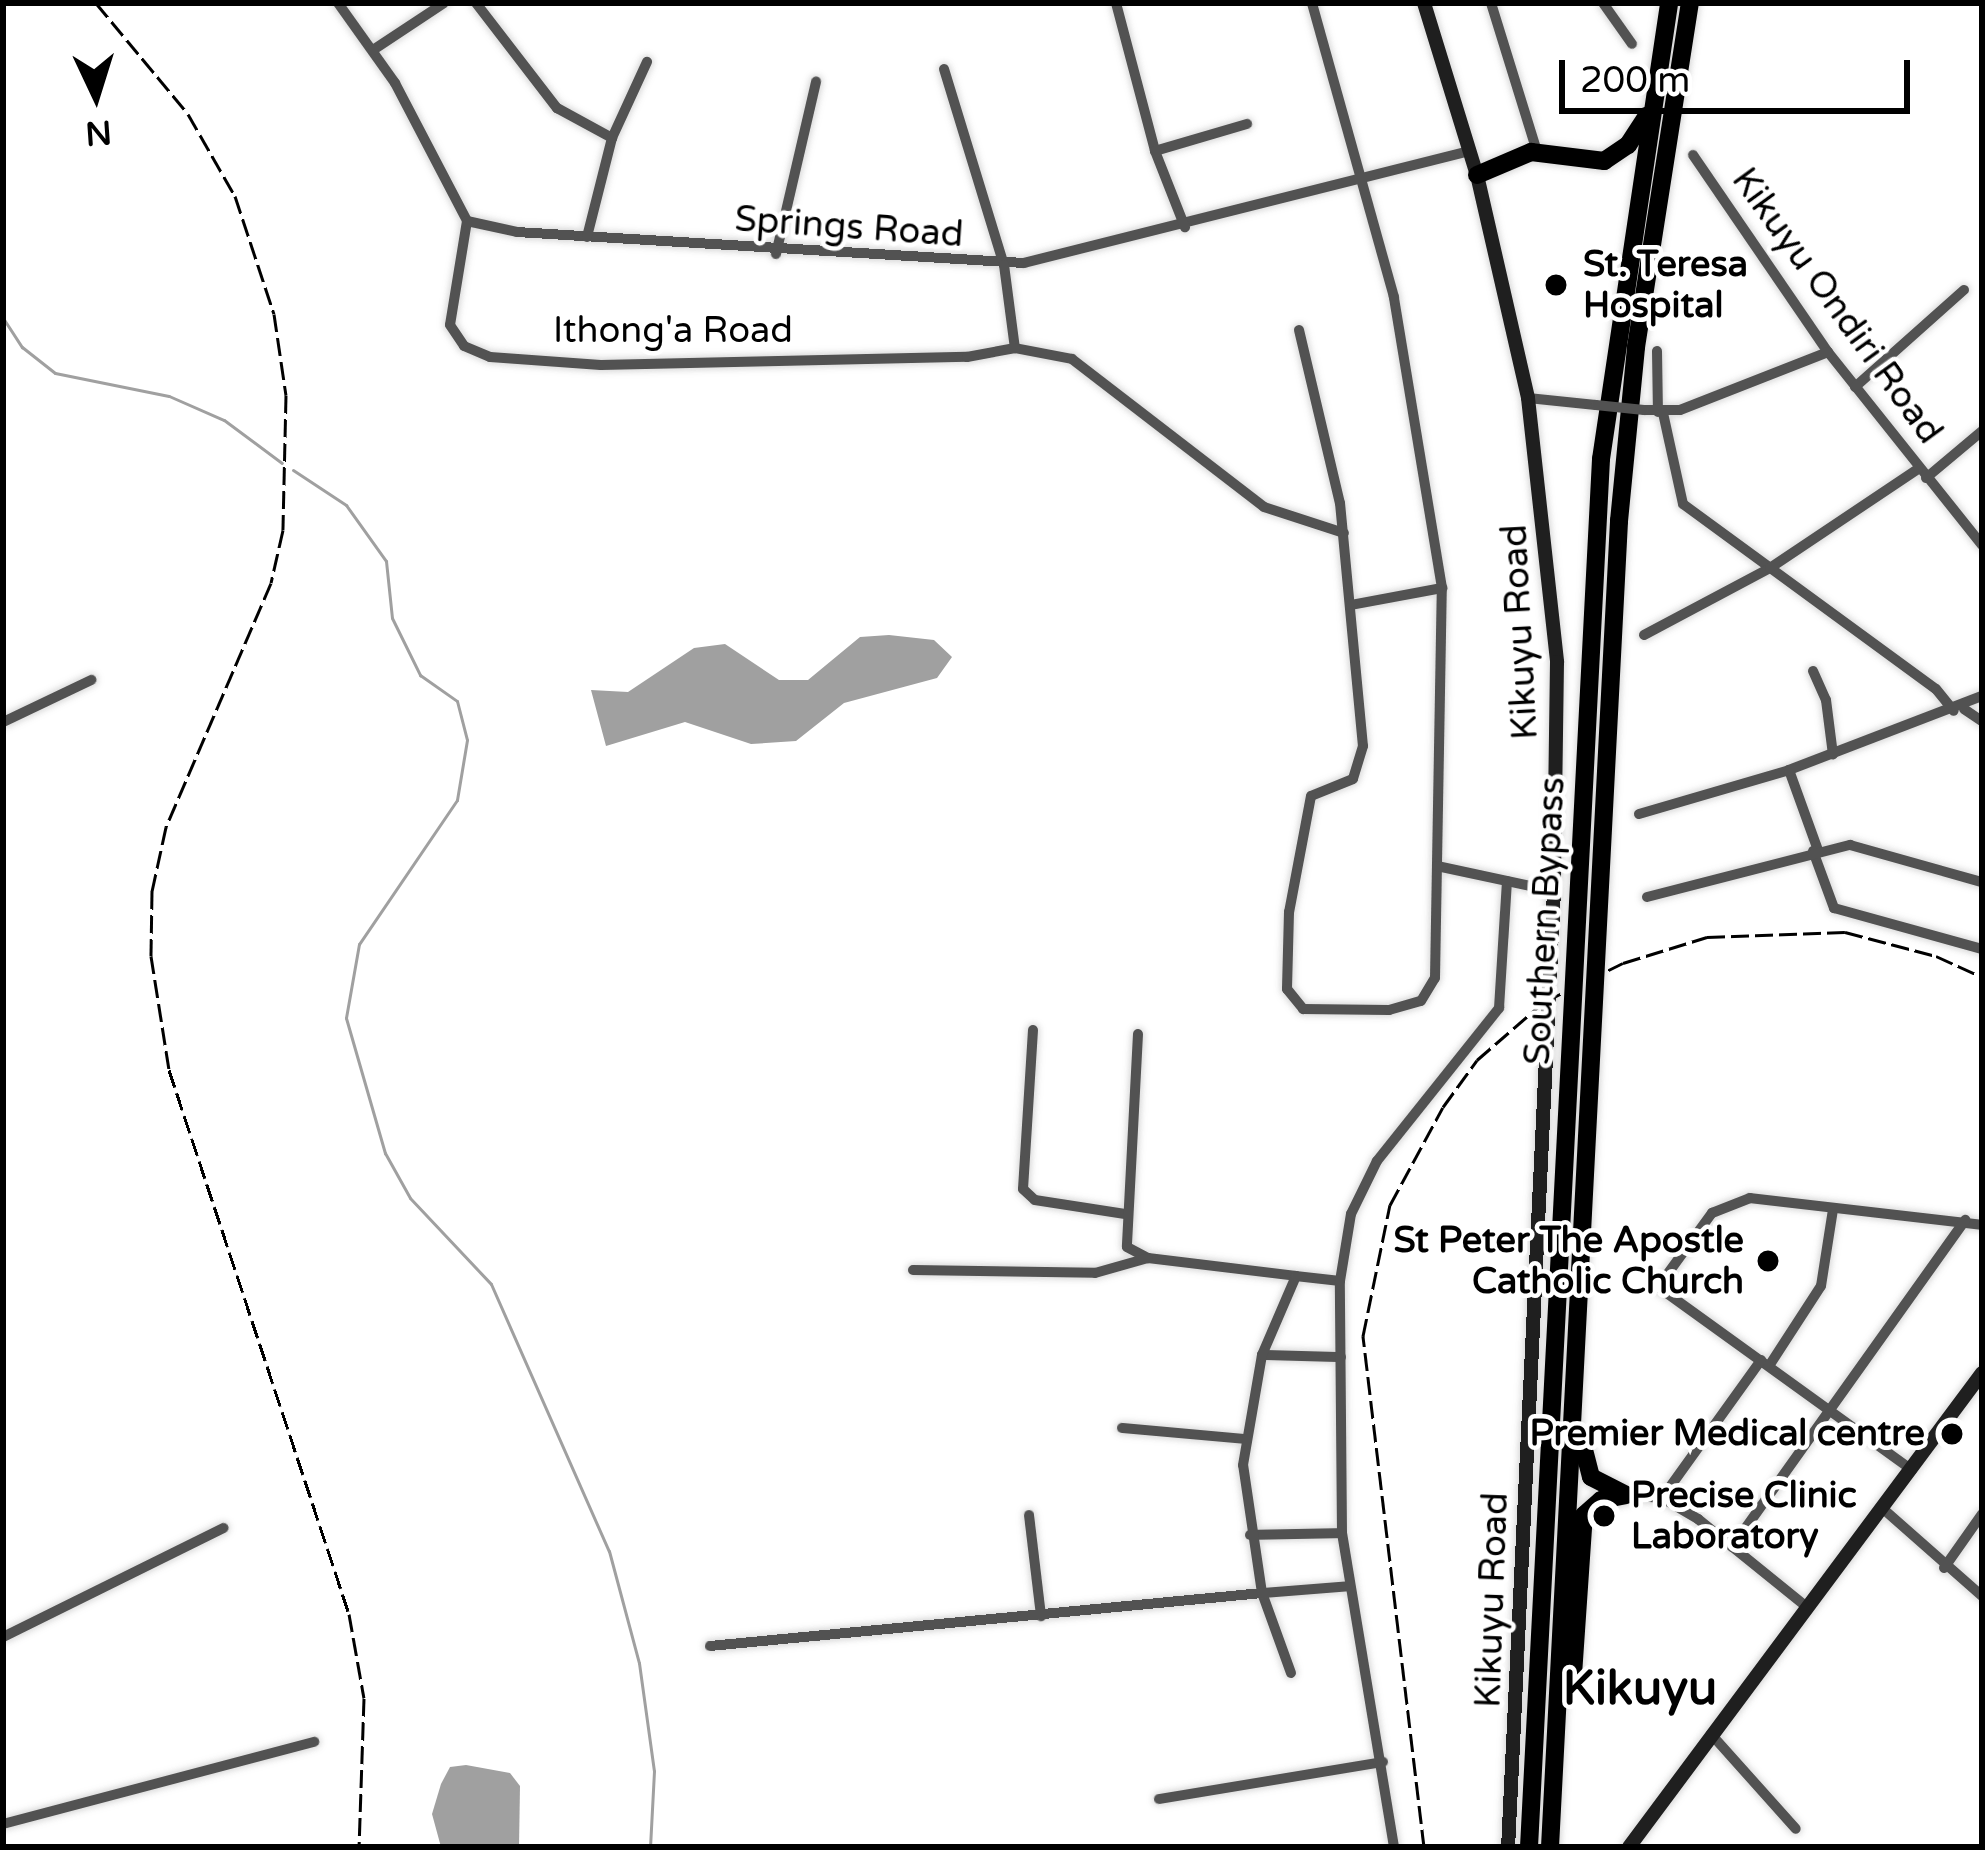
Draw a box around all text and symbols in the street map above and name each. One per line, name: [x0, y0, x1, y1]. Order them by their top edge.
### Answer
north arrow: [36, 36, 156, 156]
scale bar: [1565, 36, 1916, 110]
text: 200 m: [1580, 59, 1690, 102]
text: N: [84, 112, 113, 153]
street label: Kikuyu Ondiri Road: [1722, 160, 1952, 452]
street label: Springs Road: [733, 197, 965, 257]
place label: St. Teresa Hospital: [1583, 242, 1748, 327]
marker: St. Teresa Hospital: [1540, 269, 1572, 301]
street label: Ithong'a Road: [553, 309, 793, 353]
street label: Kikuyu Road: [1493, 523, 1547, 741]
street label: Southern Bypass: [1516, 776, 1574, 1066]
place label: St Peter The Apostle Catholic Church: [1394, 1218, 1744, 1303]
marker: St Peter The Apostle Catholic Church: [1755, 1248, 1781, 1274]
place label: Premier Medical centre: [1530, 1412, 1925, 1456]
marker: Premier Medical centre: [1936, 1418, 1968, 1450]
place label: Precise Clinic Laboratory: [1631, 1473, 1857, 1558]
street label: Kikuyu Road: [1467, 1491, 1517, 1709]
marker: Precise Clinic Laboratory: [1588, 1500, 1620, 1532]
district label: Kikuyu: [1563, 1661, 1717, 1719]

